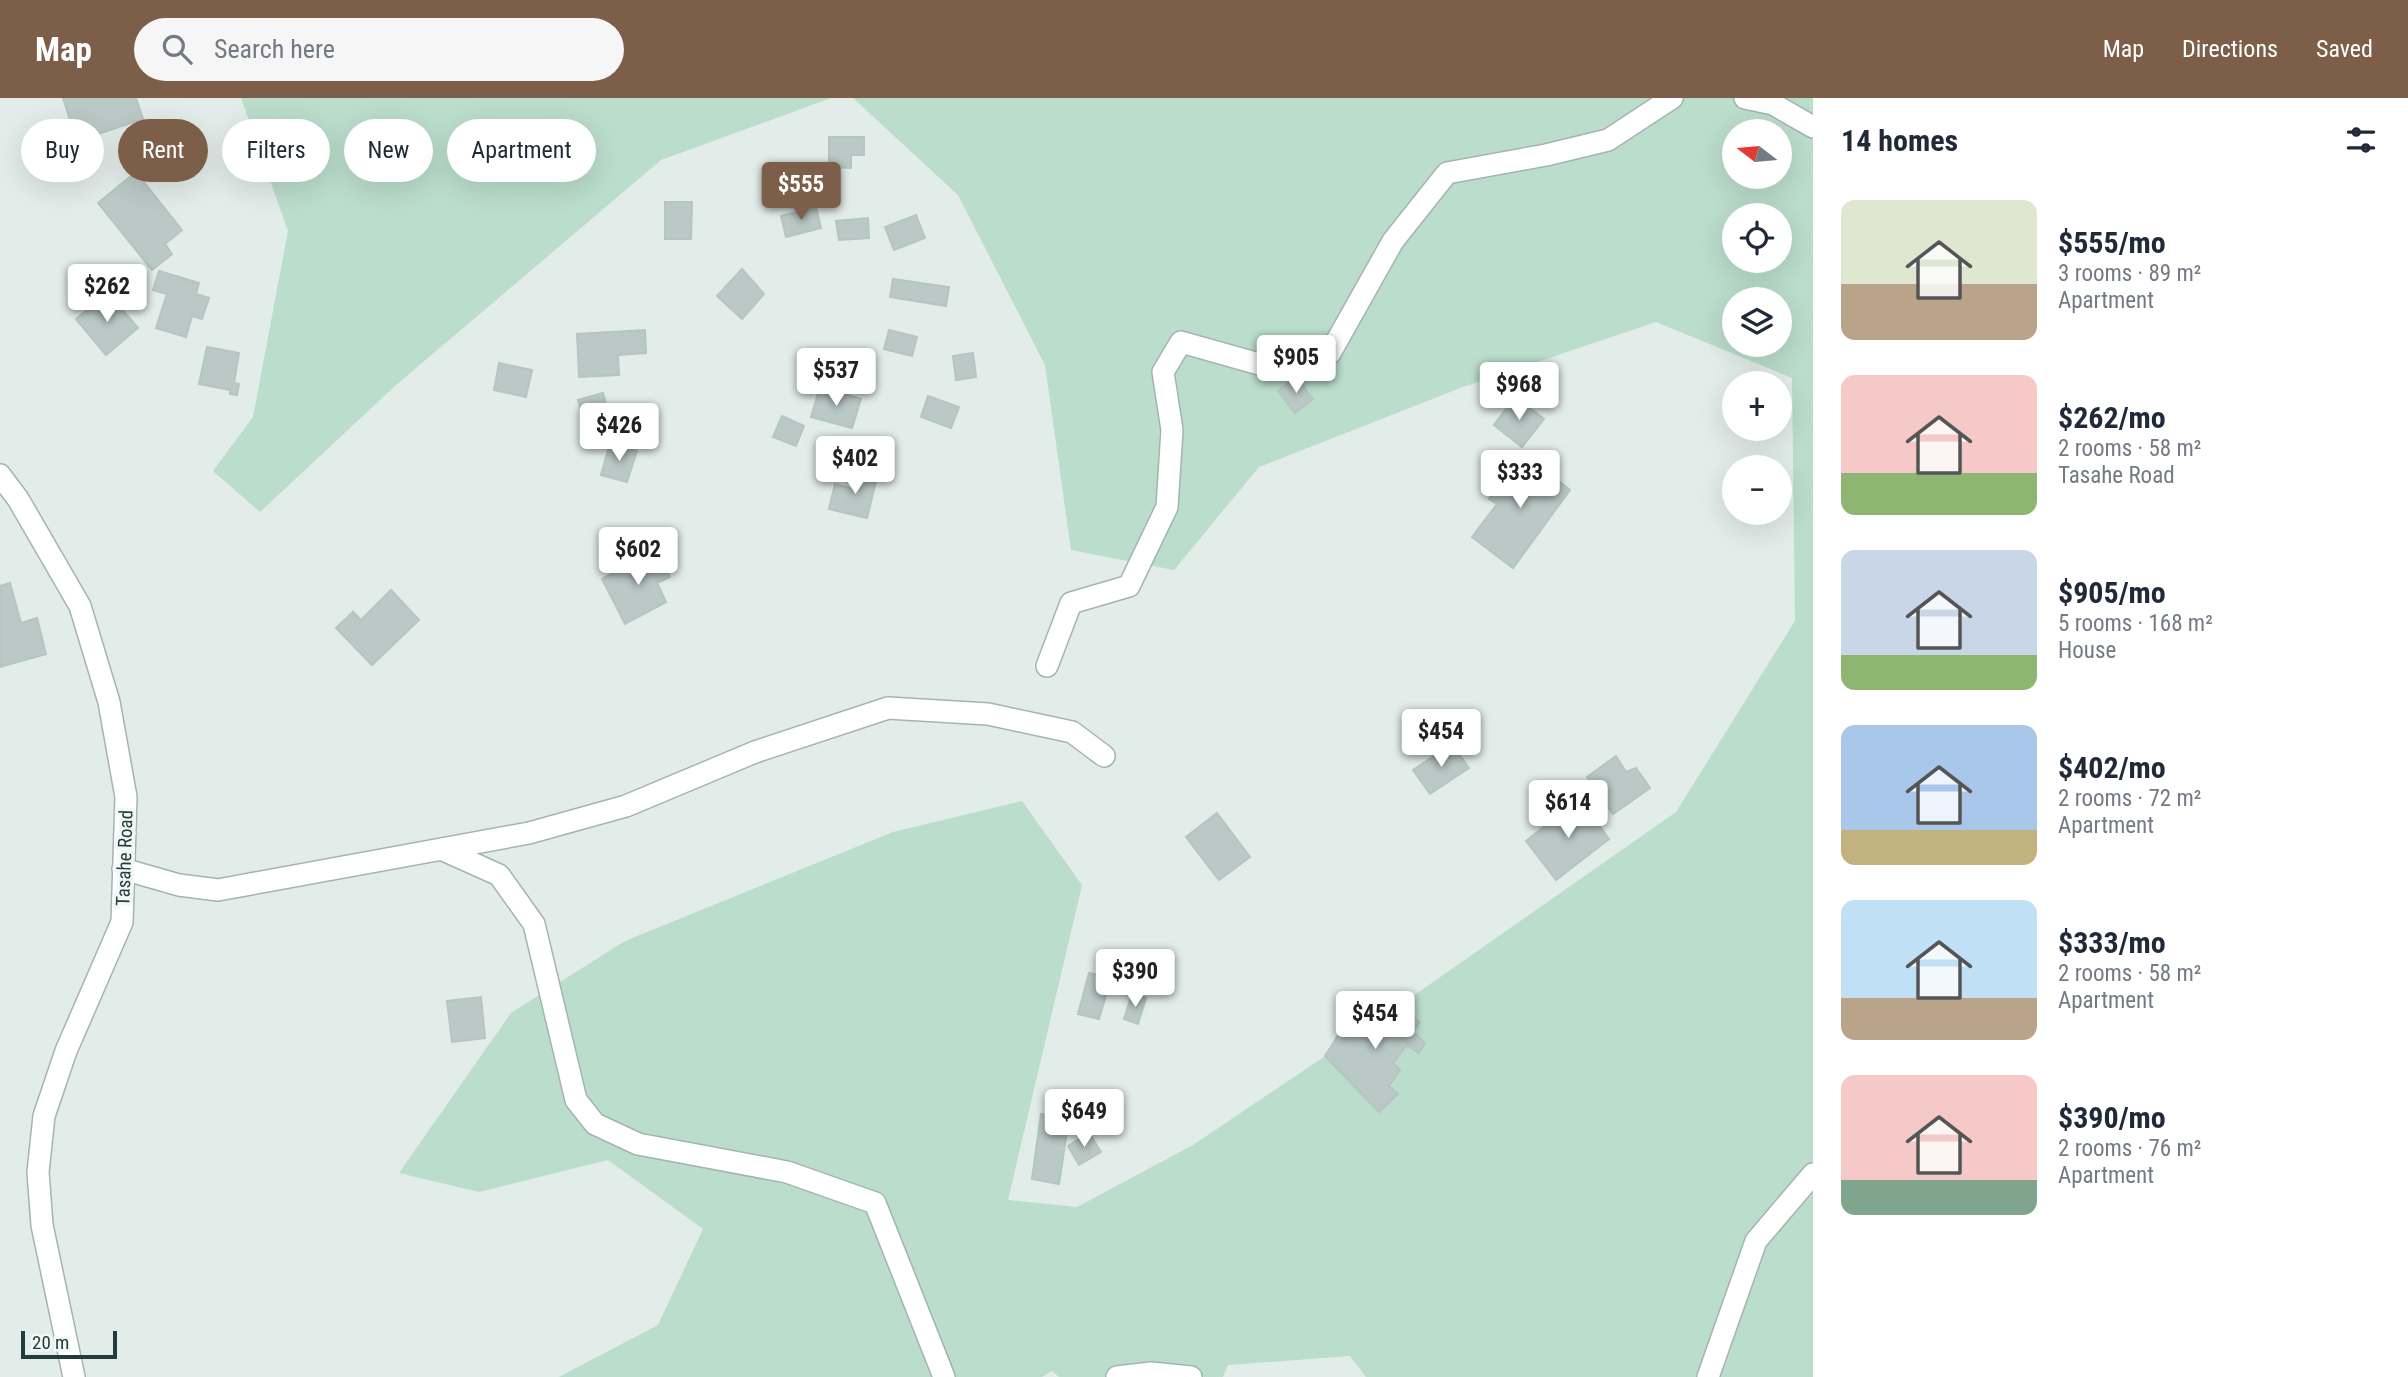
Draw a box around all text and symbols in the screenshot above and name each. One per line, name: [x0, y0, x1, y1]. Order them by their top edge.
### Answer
search box: [134, 18, 624, 81]
text: Map: [35, 30, 92, 69]
icon: search: [158, 30, 196, 68]
text: Search here: [214, 34, 335, 64]
text: Map: [2103, 35, 2144, 63]
text: Directions: [2182, 35, 2278, 63]
text: Saved: [2316, 35, 2373, 63]
chip: Buy: [21, 119, 104, 182]
chip: Rent: [118, 119, 208, 182]
chip: Filters: [222, 119, 330, 182]
chip: New: [344, 119, 433, 182]
chip: Apartment: [447, 119, 596, 182]
north arrow: [1722, 119, 1792, 189]
map controls: [1722, 119, 1792, 525]
icon: filters: [2342, 121, 2380, 159]
text: 14 homes: [1841, 123, 1958, 158]
pin: $555: [760, 162, 842, 222]
text: $555: [778, 171, 824, 198]
button: locate: [1722, 203, 1792, 273]
text: $555/mo: [2058, 225, 2166, 260]
icon: home: [1897, 228, 1981, 312]
text: 3 rooms · 89 m²: [2058, 260, 2201, 287]
pin: $262: [66, 264, 148, 324]
text: $262: [84, 273, 130, 300]
button: layers: [1722, 287, 1792, 357]
text: Apartment: [2058, 287, 2154, 314]
pin: $905: [1255, 336, 1337, 395]
text: $905: [1273, 344, 1319, 371]
pin: $537: [795, 348, 877, 408]
text: $537: [813, 357, 859, 384]
pin: $968: [1478, 362, 1560, 422]
text: $968: [1496, 371, 1542, 398]
button: +: [1722, 371, 1792, 441]
text: $262/mo: [2058, 400, 2166, 435]
icon: home: [1897, 403, 1981, 487]
pin: $426: [578, 404, 660, 463]
text: $426: [596, 412, 642, 439]
text: 2 rooms · 58 m²: [2058, 435, 2201, 462]
pin: $402: [814, 436, 896, 496]
text: $402: [832, 445, 878, 472]
pin: $333: [1479, 450, 1561, 510]
button: −: [1722, 455, 1792, 525]
text: $333: [1497, 459, 1543, 486]
text: Tasahe Road: [2058, 462, 2175, 489]
pin: $602: [597, 528, 679, 587]
text: $602: [615, 536, 661, 563]
text: $905/mo: [2058, 575, 2166, 610]
icon: home: [1897, 578, 1981, 662]
text: 5 rooms · 168 m²: [2058, 610, 2213, 637]
text: House: [2058, 637, 2116, 664]
pin: $454: [1400, 710, 1482, 769]
text: $454: [1418, 718, 1464, 745]
text: $402/mo: [2058, 750, 2166, 785]
icon: home: [1897, 753, 1981, 837]
pin: $614: [1527, 780, 1609, 840]
text: 2 rooms · 72 m²: [2058, 785, 2201, 812]
text: $614: [1545, 789, 1591, 816]
street label: Tasahe Road: [111, 809, 138, 907]
text: Apartment: [2058, 812, 2154, 839]
text: $333/mo: [2058, 925, 2166, 960]
icon: home: [1897, 928, 1981, 1012]
pin: $390: [1094, 950, 1176, 1009]
text: $390: [1112, 958, 1158, 985]
text: 2 rooms · 58 m²: [2058, 960, 2201, 987]
text: Apartment: [2058, 987, 2154, 1014]
pin: $454: [1334, 992, 1416, 1051]
text: $454: [1352, 1000, 1398, 1027]
pin: $649: [1043, 1090, 1125, 1149]
text: $649: [1061, 1098, 1107, 1125]
text: $390/mo: [2058, 1100, 2166, 1135]
icon: home: [1897, 1103, 1981, 1187]
text: 2 rooms · 76 m²: [2058, 1135, 2201, 1162]
text: Apartment: [2058, 1162, 2154, 1189]
scale bar: [21, 1328, 117, 1360]
text: 20 m: [32, 1331, 69, 1354]

